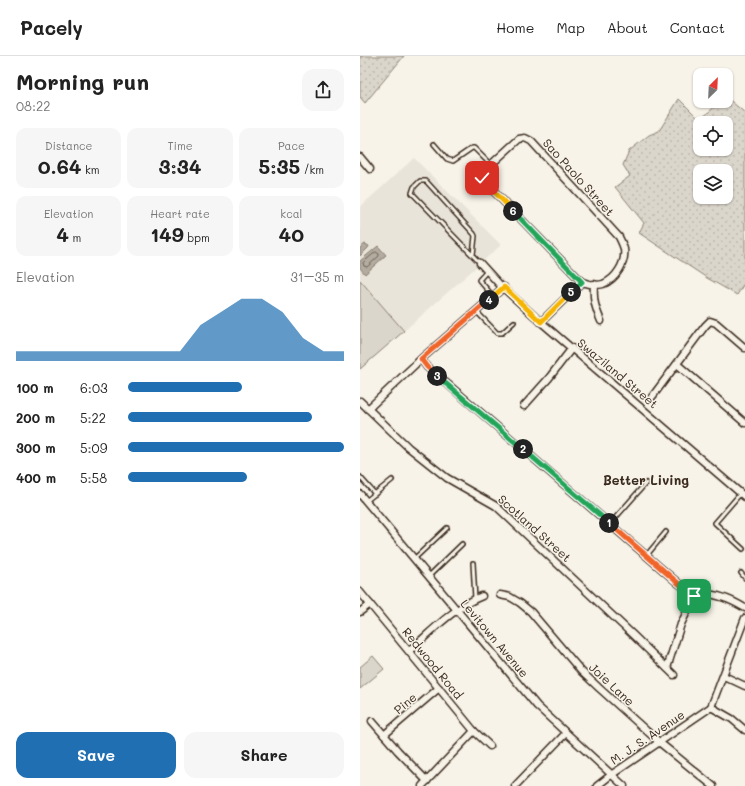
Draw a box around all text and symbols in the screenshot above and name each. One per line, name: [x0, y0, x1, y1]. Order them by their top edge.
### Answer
text: Pacely: [20, 15, 83, 40]
text: Home: [496, 18, 534, 37]
text: Map: [556, 18, 585, 37]
text: About: [607, 18, 648, 37]
text: Contact: [670, 18, 725, 37]
text: Morning run: [16, 67, 149, 96]
north arrow: [693, 68, 733, 108]
map controls: [693, 68, 733, 204]
button: share: [302, 69, 344, 111]
text: 08:22: [16, 97, 50, 114]
button: locate: [693, 116, 733, 156]
street label: Sao Paolo Street: [540, 135, 618, 219]
text: Distance: [45, 138, 92, 153]
text: Time: [167, 138, 193, 153]
text: Pace: [278, 138, 305, 153]
text: 0.64: [38, 153, 82, 179]
text: 3:34: [158, 153, 202, 179]
text: 5:35: [259, 153, 300, 179]
pin: [465, 161, 499, 195]
text: km: [82, 162, 100, 177]
text: /km: [300, 162, 324, 177]
button: layers: [693, 164, 733, 204]
icon: check: [471, 167, 493, 189]
pin: 6: [503, 201, 523, 221]
text: 6: [510, 203, 516, 218]
text: Elevation: [44, 206, 93, 221]
text: Heart rate: [150, 206, 210, 221]
text: kcal: [280, 206, 302, 221]
text: 4: [56, 221, 69, 247]
text: 149: [150, 221, 184, 247]
text: 40: [279, 221, 304, 247]
text: m: [69, 230, 81, 245]
text: bpm: [184, 230, 210, 245]
text: Elevation: [16, 268, 74, 285]
text: 31–35 m: [290, 268, 344, 285]
pin: 5: [561, 282, 581, 302]
text: 5: [568, 284, 574, 299]
pin: 4: [479, 290, 499, 310]
text: 4: [486, 292, 492, 307]
street label: Swaziland Street: [574, 335, 662, 411]
pin: 3: [427, 366, 447, 386]
text: 3: [434, 368, 440, 383]
text: 100 m: [16, 379, 53, 396]
text: 6:03: [80, 379, 108, 396]
text: 200 m: [16, 409, 55, 426]
text: 5:22: [80, 409, 106, 426]
text: 300 m: [16, 439, 56, 456]
text: 5:09: [80, 439, 107, 456]
pin: 2: [513, 439, 533, 459]
text: 2: [520, 441, 526, 456]
text: 400 m: [16, 469, 56, 486]
text: 5:58: [80, 469, 107, 486]
district label: Better Living: [603, 471, 689, 488]
street label: Scotland Street: [495, 491, 575, 565]
pin: 1: [599, 513, 619, 533]
text: 1: [607, 515, 611, 530]
pin: [677, 579, 711, 613]
icon: arrive: [683, 585, 705, 607]
street label: Levitown Avenue: [458, 596, 532, 680]
street label: Redwood Road: [399, 624, 467, 702]
street label: Joie Lane: [586, 659, 638, 709]
street label: Pine: [390, 689, 420, 717]
street label: M. J. S. Avenue: [607, 706, 687, 768]
button: Save: [16, 732, 176, 778]
button: Share: [184, 732, 344, 778]

